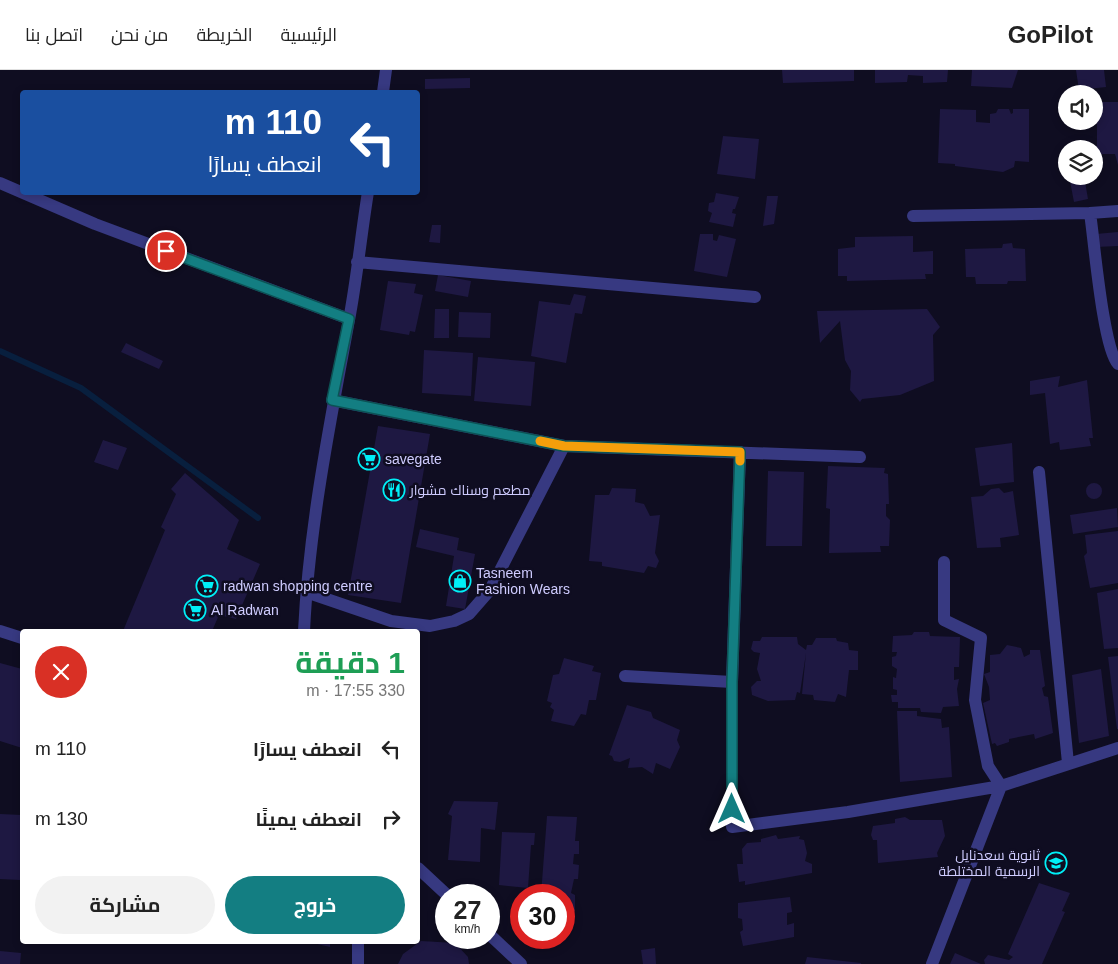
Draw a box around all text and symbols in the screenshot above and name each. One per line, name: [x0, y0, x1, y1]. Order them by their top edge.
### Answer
text: GoPilot: [1008, 21, 1093, 48]
text: اتصل بنا: [25, 25, 83, 45]
text: من نحن: [111, 25, 168, 45]
text: الخريطة: [196, 25, 253, 45]
text: الرئيسية: [281, 25, 337, 45]
map controls: [1058, 85, 1103, 185]
button: sound: [1058, 85, 1103, 130]
text: 110 m: [225, 102, 322, 141]
icon: left: [340, 110, 405, 175]
button: layers: [1058, 140, 1103, 185]
text: انعطف يسارًا: [207, 152, 322, 177]
pin: [145, 230, 187, 272]
icon: arrive: [152, 237, 180, 265]
supermarket icon: savegate: [357, 447, 381, 471]
place label: savegate: [385, 451, 442, 467]
restaurant icon: مطعم وسناك مشوار: [382, 478, 406, 502]
place label: مطعم وسناك مشوار: [409, 482, 530, 500]
place label: Tasneem Fashion Wears: [476, 565, 570, 597]
shop icon: Tasneem Fashion Wears: [448, 569, 472, 593]
supermarket icon: radwan shopping centre: [195, 574, 219, 598]
place label: radwan shopping centre: [223, 578, 373, 594]
supermarket icon: Al Radwan: [183, 598, 207, 622]
place label: Al Radwan: [211, 602, 279, 618]
button: close: [35, 646, 87, 698]
text: 1 دقيقة: [295, 646, 405, 679]
text: 330 m · 17:55: [306, 682, 405, 699]
icon: left: [377, 735, 405, 763]
text: 110 m: [35, 738, 86, 759]
text: انعطف يسارًا: [253, 739, 362, 760]
position arrow: [705, 782, 757, 834]
icon: right: [377, 805, 405, 833]
text: 130 m: [35, 808, 88, 829]
text: انعطف يمينًا: [255, 809, 362, 830]
place label: ثانوية سعدنايل الرسمية المختلطة: [939, 847, 1040, 879]
school or university icon: ثانوية سعدنايل الرسمية المختلطة: [1044, 851, 1068, 875]
button: مشاركة: [35, 876, 215, 934]
button: خروج: [225, 876, 405, 934]
speed limit sign: 30: [510, 884, 575, 949]
text: 27: [454, 896, 481, 924]
text: km/h: [454, 922, 481, 936]

